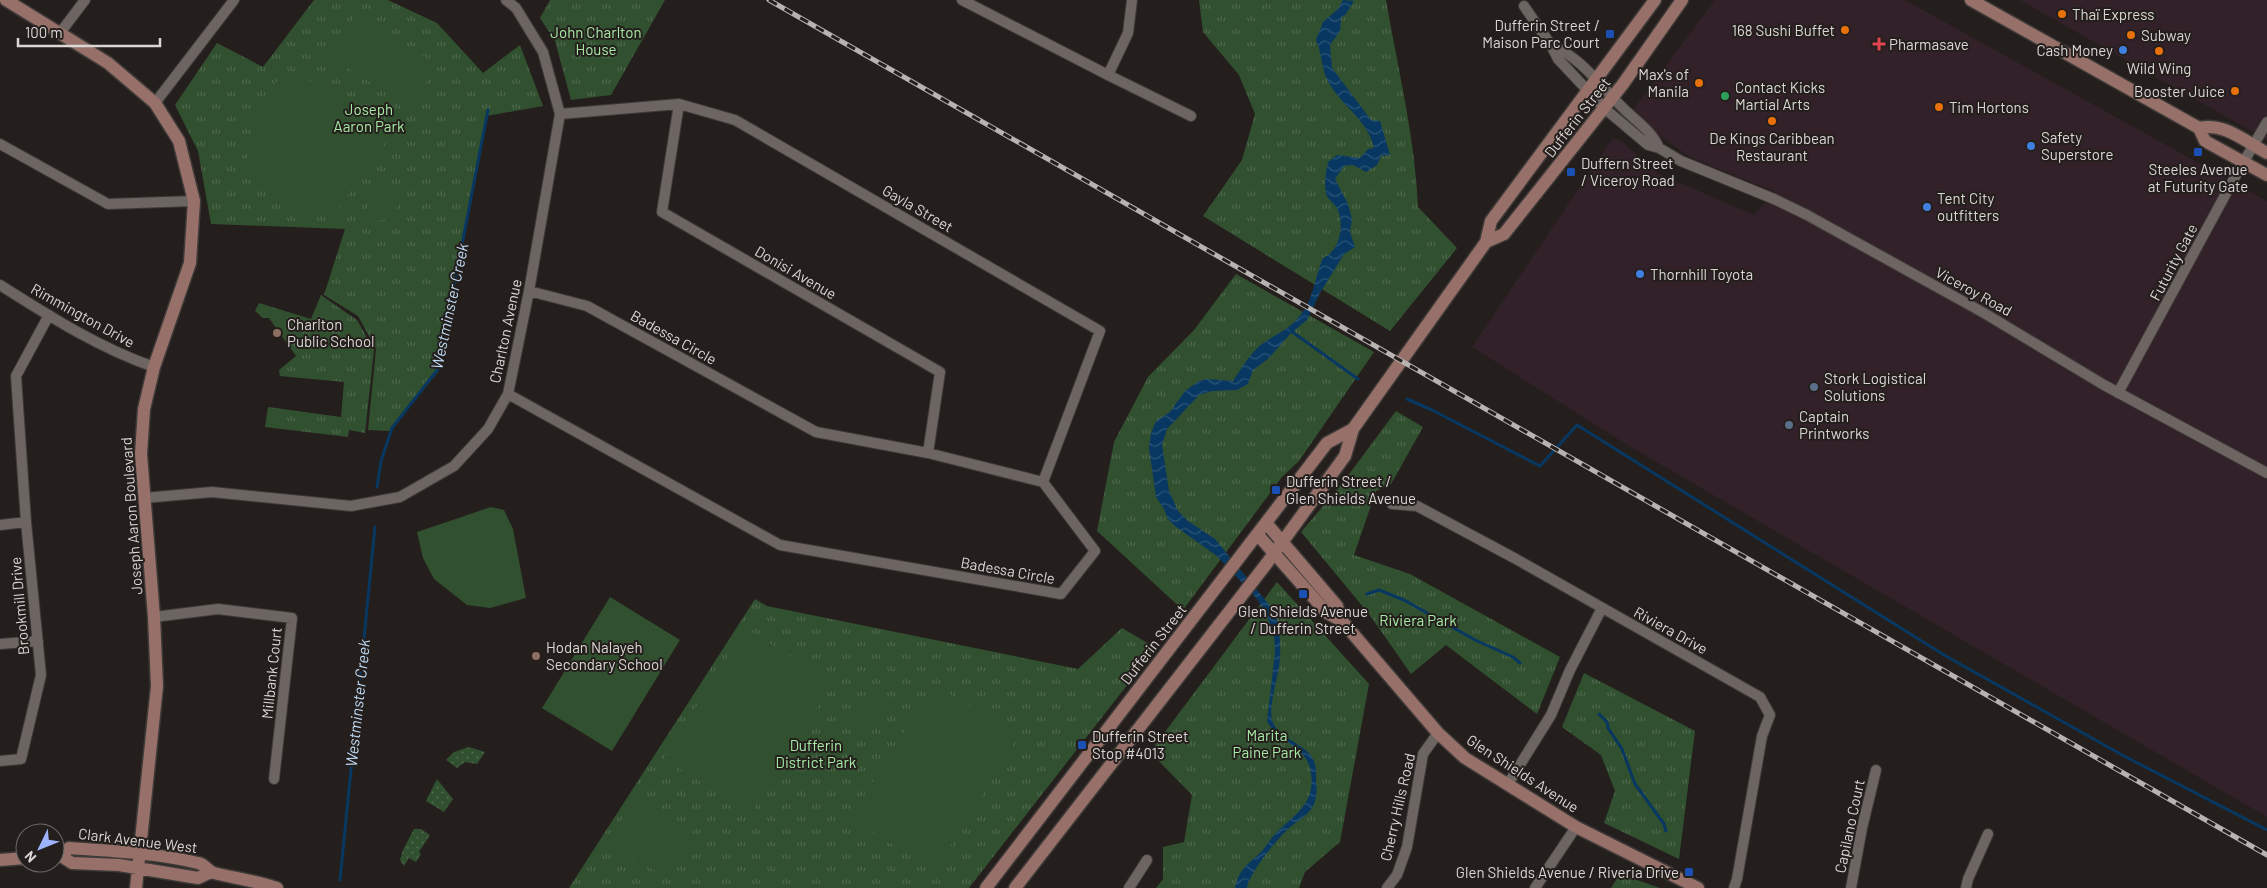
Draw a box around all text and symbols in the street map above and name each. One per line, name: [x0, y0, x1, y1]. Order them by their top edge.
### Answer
place label: Thaï Express: [2072, 5, 2154, 23]
marker: Thaï Express: [2056, 8, 2068, 20]
scale bar: [18, 15, 160, 47]
place label: Dufferin Street / Maison Parc Court: [1482, 16, 1600, 51]
place label: 168 Sushi Buffet: [1732, 21, 1835, 39]
text: 100 m: [25, 23, 63, 41]
park label: John Charlton House: [550, 23, 642, 58]
marker: 168 Sushi Buffet: [1839, 24, 1851, 36]
place label: Subway: [2141, 26, 2191, 44]
marker: Dufferin Street / Maison Parc Court: [1604, 28, 1616, 40]
marker: Subway: [2125, 29, 2137, 41]
place label: Pharmasave: [1889, 35, 1969, 53]
marker: Pharmasave: [1873, 38, 1885, 50]
place label: Cash Money: [2036, 41, 2113, 59]
marker: Cash Money: [2117, 44, 2129, 56]
marker: Wild Wing: [2153, 45, 2165, 57]
place label: Wild Wing: [2127, 59, 2191, 77]
place label: Max's of Manila: [1638, 65, 1689, 100]
street label: Dufferin Street: [1540, 73, 1614, 161]
marker: Max's of Manila: [1693, 77, 1705, 89]
place label: Contact Kicks Martial Arts: [1735, 78, 1825, 113]
place label: Booster Juice: [2134, 82, 2225, 100]
marker: Booster Juice: [2229, 85, 2241, 97]
marker: Contact Kicks Martial Arts: [1719, 90, 1731, 102]
place label: Tim Hortons: [1949, 98, 2029, 116]
park label: Joseph Aaron Park: [334, 100, 405, 135]
marker: Tim Hortons: [1933, 101, 1945, 113]
marker: De Kings Caribbean Restaurant: [1766, 115, 1778, 127]
place label: Safety Superstore: [2041, 128, 2113, 163]
place label: De Kings Caribbean Restaurant: [1709, 129, 1835, 164]
marker: Safety Superstore: [2025, 140, 2037, 152]
marker: Steeles Avenue at Futurity Gate: [2192, 146, 2204, 158]
place label: Duffern Street / Viceroy Road: [1581, 154, 1675, 189]
place label: Steeles Avenue at Futurity Gate: [2148, 160, 2248, 195]
marker: Duffern Street / Viceroy Road: [1565, 166, 1577, 178]
street label: Gayla Street: [879, 181, 957, 235]
place label: Tent City outfitters: [1937, 189, 1999, 224]
marker: Tent City outfitters: [1921, 201, 1933, 213]
street label: Futurity Gate: [2145, 221, 2201, 303]
water label: Westminster Creek: [426, 241, 472, 371]
street label: Donisi Avenue: [752, 241, 840, 303]
street label: Viceroy Road: [1933, 263, 2015, 319]
place label: Thornhill Toyota: [1650, 265, 1753, 283]
marker: Thornhill Toyota: [1634, 268, 1646, 280]
street label: Charlton Avenue: [485, 277, 525, 385]
street label: Rimmington Drive: [28, 279, 138, 351]
street label: Badessa Circle: [628, 306, 720, 368]
place label: Charlton Public School: [287, 315, 375, 350]
marker: Charlton Public School: [271, 327, 283, 339]
place label: Stork Logistical Solutions: [1824, 369, 1926, 404]
marker: Stork Logistical Solutions: [1808, 381, 1820, 393]
place label: Captain Printworks: [1799, 407, 1870, 442]
marker: Captain Printworks: [1783, 419, 1795, 431]
street label: Joseph Aaron Boulevard: [117, 437, 145, 595]
place label: Dufferin Street / Glen Shields Avenue: [1286, 472, 1416, 507]
marker: Dufferin Street / Glen Shields Avenue: [1270, 484, 1282, 496]
street label: Badessa Circle: [959, 553, 1057, 587]
street label: Brookmill Drive: [6, 556, 32, 656]
marker: Glen Shields Avenue / Dufferin Street: [1297, 588, 1309, 600]
street label: Dufferin Street: [1116, 600, 1190, 688]
place label: Glen Shields Avenue / Dufferin Street: [1238, 602, 1368, 637]
street label: Riviera Drive: [1631, 602, 1711, 658]
park label: Riviera Park: [1379, 611, 1457, 629]
street label: Millbank Court: [257, 626, 285, 720]
water label: Westminster Creek: [341, 638, 373, 768]
place label: Hodan Nalayeh Secondary School: [546, 638, 663, 673]
marker: Hodan Nalayeh Secondary School: [530, 650, 542, 662]
park label: Marita Paine Park: [1233, 726, 1302, 761]
place label: Dufferin Street Stop #4013: [1092, 727, 1188, 762]
street label: Glen Shields Avenue: [1464, 730, 1582, 816]
park label: Dufferin District Park: [776, 736, 857, 771]
marker: Dufferin Street Stop #4013: [1076, 739, 1088, 751]
street label: Cherry Hills Road: [1376, 751, 1418, 863]
street label: Capilano Court: [1830, 777, 1868, 875]
north arrow: [15, 823, 65, 873]
street label: Clark Avenue West: [77, 824, 199, 856]
text: N: [21, 848, 40, 866]
place label: Glen Shields Avenue / Riveria Drive: [1456, 863, 1679, 881]
marker: Glen Shields Avenue / Riveria Drive: [1683, 866, 1695, 878]

